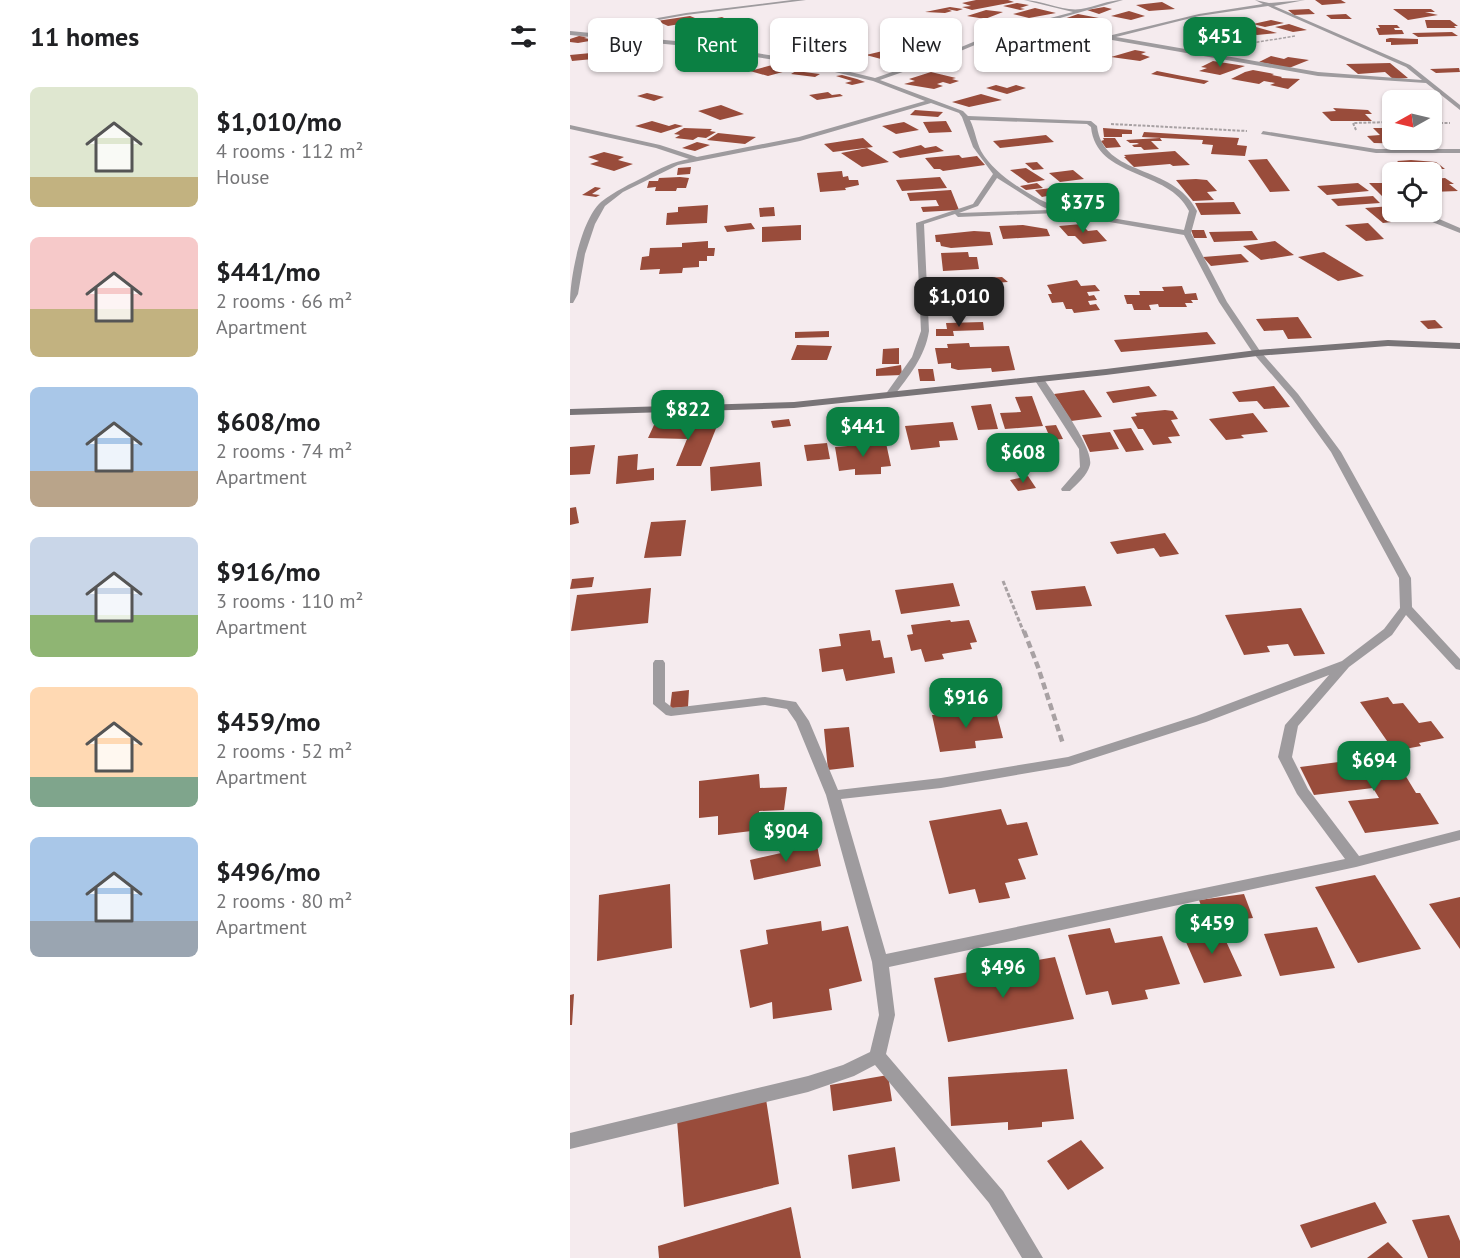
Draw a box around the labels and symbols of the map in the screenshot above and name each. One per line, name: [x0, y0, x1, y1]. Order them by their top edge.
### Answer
pin: $451: [1184, 17, 1256, 68]
north arrow: [1382, 90, 1442, 150]
pin: $375: [1047, 183, 1119, 234]
pin: $1,010: [910, 277, 1008, 328]
pin: $822: [652, 390, 724, 441]
pin: $441: [827, 407, 899, 458]
pin: $608: [987, 433, 1059, 484]
pin: $916: [930, 678, 1002, 729]
pin: $694: [1338, 741, 1410, 792]
pin: $904: [750, 812, 822, 863]
pin: $459: [1176, 904, 1248, 955]
pin: $496: [967, 948, 1039, 999]

